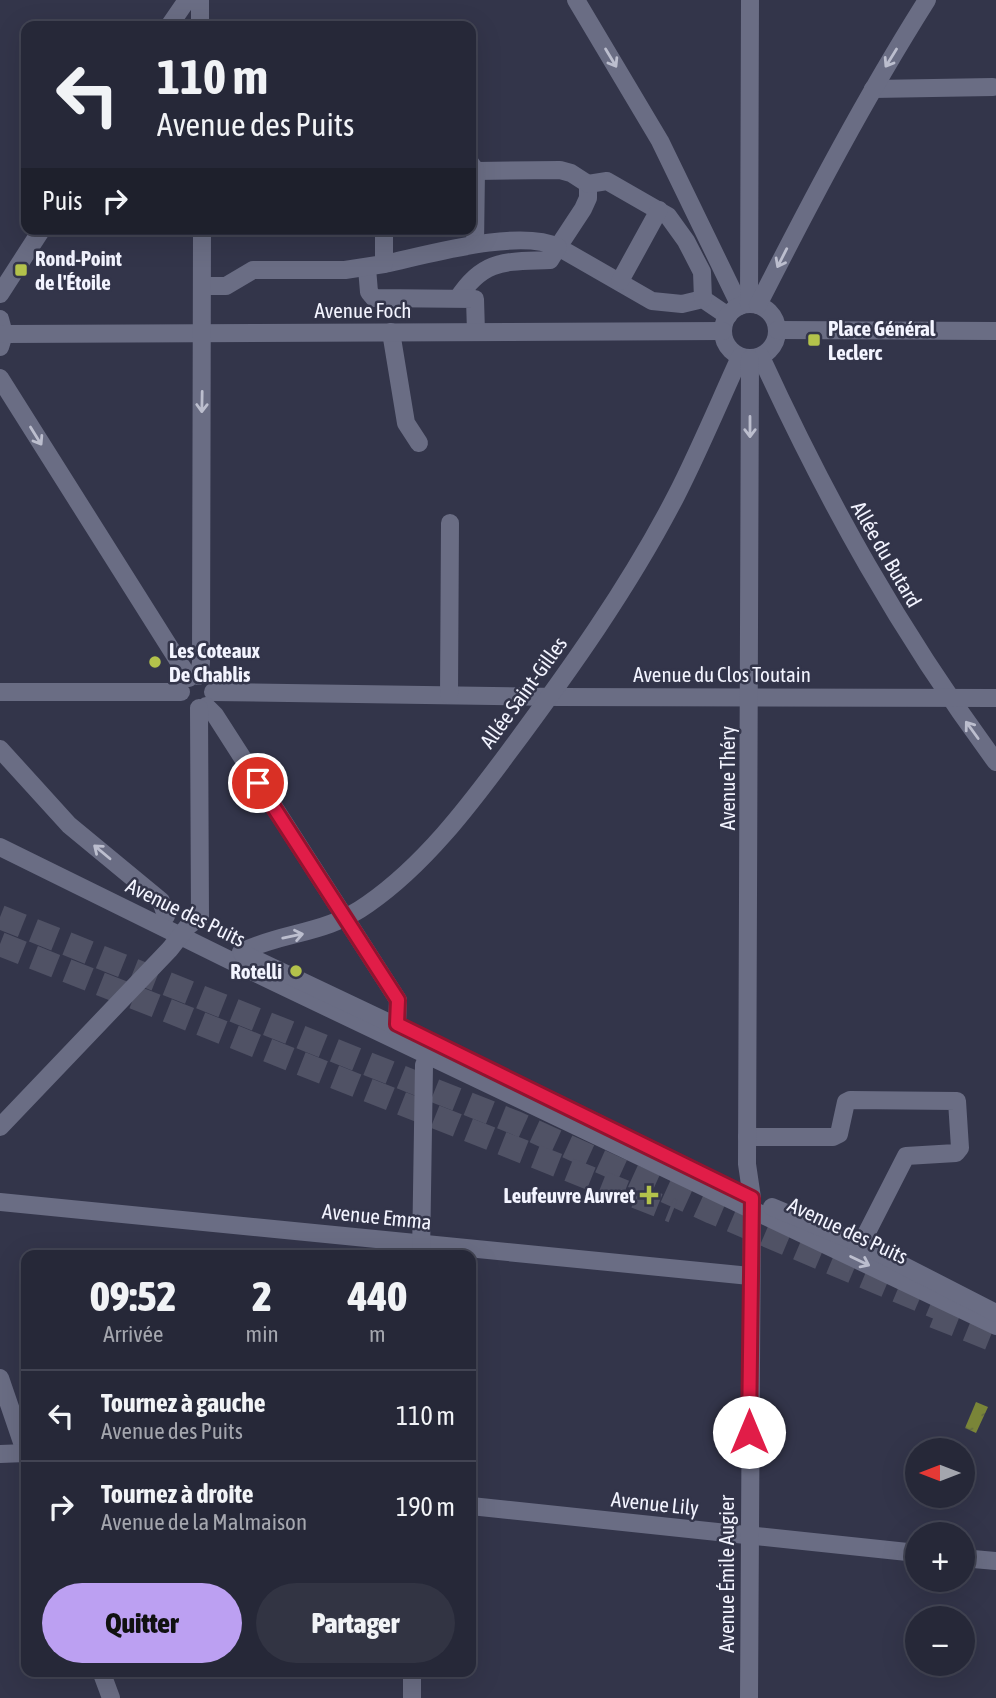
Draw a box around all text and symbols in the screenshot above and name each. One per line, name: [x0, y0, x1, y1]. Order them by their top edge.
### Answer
one-way arrow: [883, 47, 897, 67]
text: 110 m: [157, 48, 268, 104]
one-way arrow: [604, 48, 618, 68]
icon: left: [42, 49, 133, 140]
text: Avenue des Puits: [157, 106, 354, 143]
icon: right: [96, 182, 134, 220]
text: Puis: [42, 186, 82, 216]
place label: Rond-Point de l'Étoile: [35, 246, 122, 294]
one-way arrow: [775, 247, 789, 267]
marker: Rond-Point de l'Étoile: [13, 262, 29, 278]
street label: Avenue Foch: [315, 298, 411, 322]
place label: Place Général Leclerc: [828, 316, 936, 364]
marker: Place Général Leclerc: [806, 332, 822, 348]
one-way arrow: [195, 390, 209, 413]
one-way arrow: [743, 415, 757, 438]
one-way arrow: [30, 425, 44, 445]
street label: Allée du Butard: [847, 497, 927, 611]
street label: Allée Saint-Gilles: [475, 632, 571, 752]
place label: Les Coteaux De Chablis: [169, 638, 261, 686]
marker: Les Coteaux De Chablis: [147, 654, 163, 670]
street label: Avenue du Clos Toutain: [633, 662, 811, 686]
one-way arrow: [965, 721, 979, 740]
street label: Avenue Théry: [715, 725, 739, 830]
pin: [228, 753, 288, 813]
icon: arrive: [239, 764, 277, 802]
one-way arrow: [93, 844, 111, 860]
street label: Avenue des Puits: [123, 873, 249, 951]
one-way arrow: [281, 929, 304, 943]
place label: Rotelli: [230, 959, 282, 983]
marker: Rotelli: [288, 963, 304, 979]
place label: Leufeuvre Auvret: [504, 1183, 635, 1207]
marker: Leufeuvre Auvret: [641, 1187, 657, 1203]
street label: Avenue des Puits: [784, 1192, 912, 1268]
street label: Avenue Emma: [321, 1198, 433, 1234]
one-way arrow: [849, 1255, 870, 1268]
text: 09:52: [90, 1272, 177, 1320]
text: 2: [252, 1272, 272, 1320]
text: 440: [348, 1272, 407, 1320]
text: Arrivée: [103, 1321, 163, 1347]
text: min: [246, 1321, 279, 1347]
text: m: [369, 1321, 386, 1347]
text: Tournez à gauche: [101, 1388, 266, 1418]
position arrow: [712, 1395, 786, 1469]
icon: left: [42, 1397, 80, 1435]
text: 110 m: [396, 1401, 455, 1431]
text: Avenue des Puits: [101, 1418, 243, 1444]
north arrow: [905, 1438, 975, 1508]
map controls: [905, 1438, 975, 1676]
text: Tournez à droite: [101, 1479, 254, 1509]
street label: Avenue Lily: [610, 1486, 700, 1520]
icon: right: [42, 1488, 80, 1526]
text: 190 m: [396, 1492, 455, 1522]
street label: Avenue Émile Augier: [714, 1494, 738, 1653]
text: Avenue de la Malmaison: [101, 1509, 307, 1535]
button: +: [905, 1522, 975, 1592]
button: Quitter: [42, 1583, 242, 1663]
button: Partager: [256, 1583, 455, 1663]
button: −: [905, 1606, 975, 1676]

